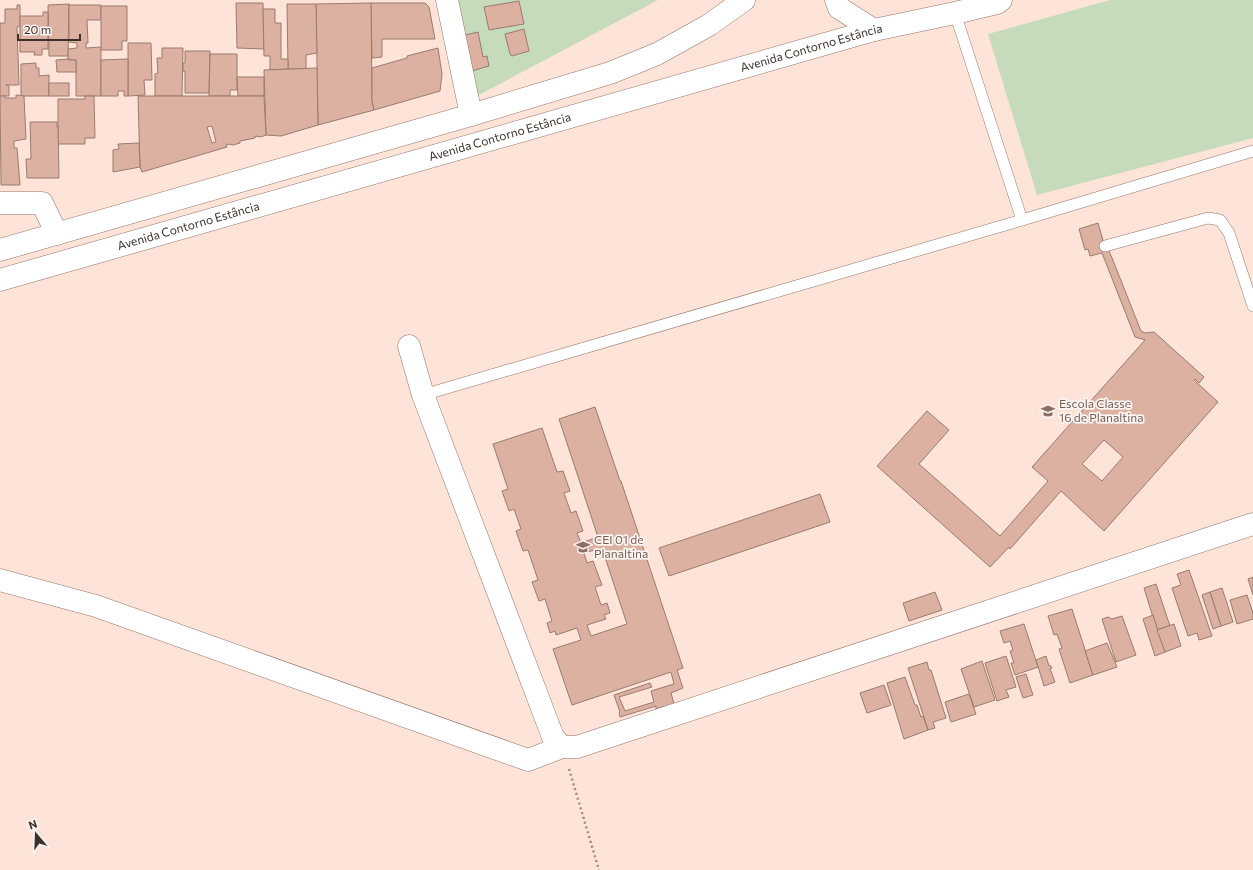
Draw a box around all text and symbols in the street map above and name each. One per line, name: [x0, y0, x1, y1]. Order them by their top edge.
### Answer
scale bar: [18, 16, 80, 42]
street label: Avenida Contorno Estância: [739, 20, 884, 74]
text: 20 m: [24, 22, 51, 36]
street label: Avenida Contorno Estância: [427, 109, 572, 163]
street label: Avenida Contorno Estância: [116, 198, 261, 252]
place label: Escola Classe 16 de Planaltina: [1059, 396, 1143, 424]
school or university icon: Escola Classe 16 de Planaltina: [1040, 403, 1056, 419]
place label: CEI 01 de Planaltina: [594, 532, 648, 560]
school or university icon: CEI 01 de Planaltina: [575, 539, 591, 555]
north arrow: [16, 814, 56, 854]
text: N: [27, 817, 39, 832]

